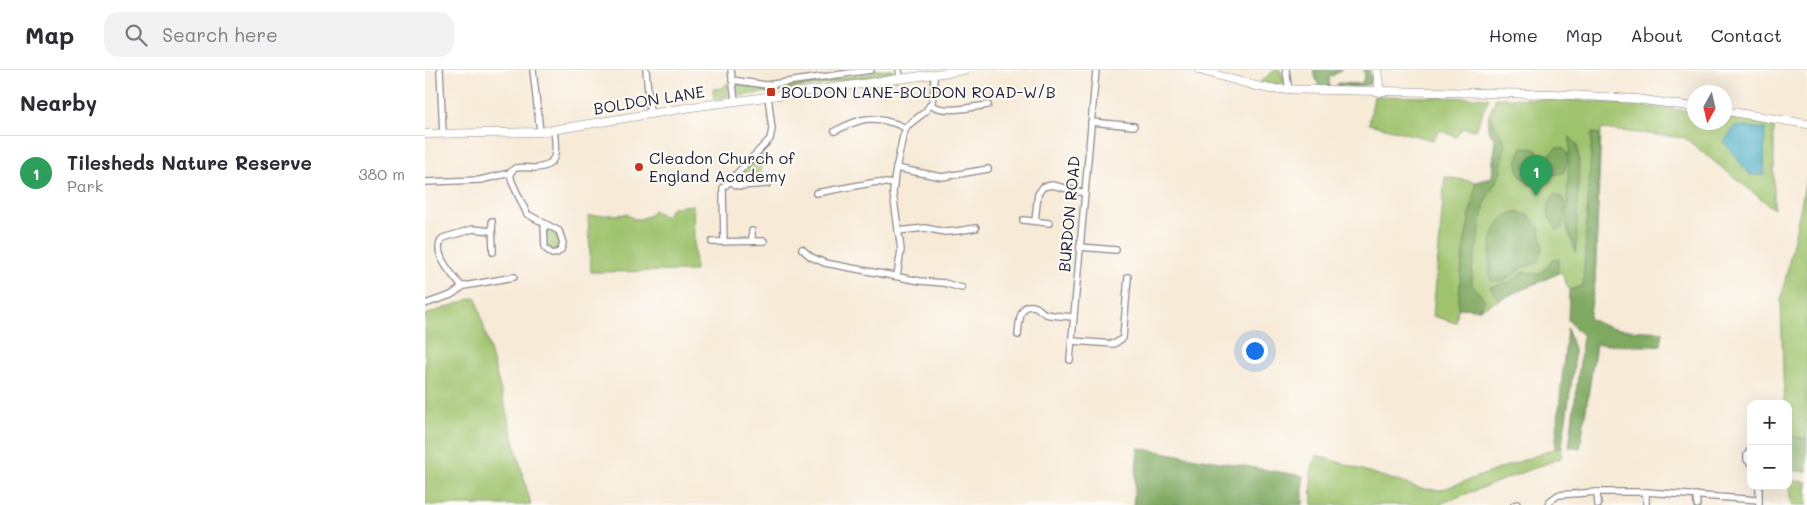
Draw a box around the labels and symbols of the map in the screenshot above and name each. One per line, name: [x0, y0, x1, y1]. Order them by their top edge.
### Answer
street label: BOLDON LANE: [592, 80, 706, 119]
place label: BOLDON LANE-BOLDON ROAD-W/B: [781, 81, 1056, 102]
north arrow: [1687, 85, 1732, 130]
marker: BOLDON LANE-BOLDON ROAD-W/B: [765, 86, 777, 98]
place label: Cleadon Church of England Academy: [649, 147, 795, 186]
street label: BURDON ROAD: [1053, 155, 1084, 273]
pin: 1: [1520, 155, 1552, 196]
marker: Cleadon Church of England Academy: [633, 161, 645, 173]
your location: [1242, 338, 1268, 364]

